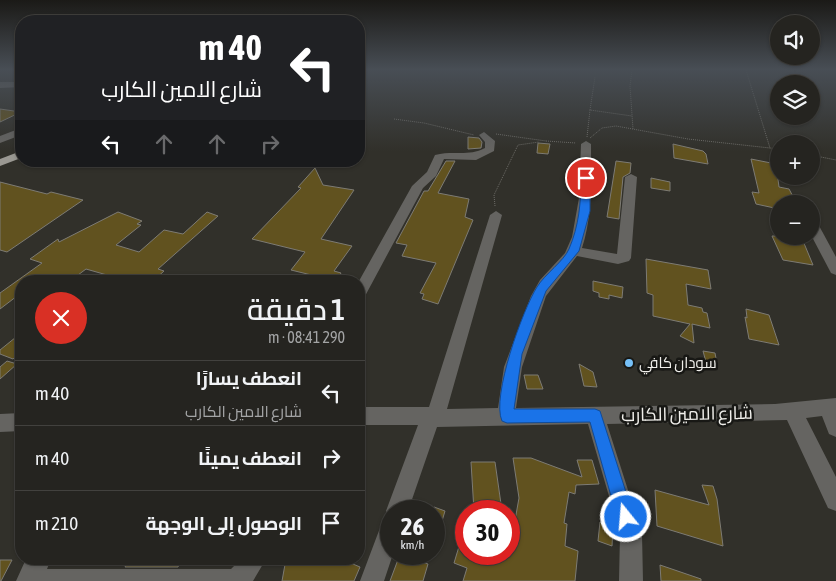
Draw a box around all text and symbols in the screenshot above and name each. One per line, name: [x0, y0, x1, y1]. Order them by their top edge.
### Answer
map controls: [770, 15, 820, 245]
button: sound: [770, 15, 820, 65]
text: 40 m: [199, 27, 262, 67]
icon: left: [280, 35, 345, 100]
button: layers: [770, 75, 820, 125]
text: شارع الامين الكارب: [101, 76, 262, 102]
icon: left: [97, 130, 125, 158]
icon: ahead: [150, 130, 178, 158]
icon: ahead: [203, 130, 231, 158]
icon: right: [256, 130, 284, 158]
button: +: [770, 135, 820, 185]
pin: [565, 157, 607, 199]
icon: arrive: [572, 164, 600, 192]
button: −: [770, 195, 820, 245]
button: close: [35, 292, 87, 344]
text: 1 دقيقة: [247, 292, 345, 326]
text: 290 m · 08:41: [268, 328, 345, 346]
place label: سودان كافي: [639, 354, 717, 375]
marker: سودان كافي: [623, 357, 635, 369]
text: انعطف يسارًا: [196, 367, 302, 389]
icon: left: [317, 379, 345, 407]
text: 40 m: [35, 382, 69, 404]
text: شارع الامين الكارب: [185, 402, 302, 420]
street label: شارع الامين الكارب: [621, 402, 753, 427]
icon: right: [317, 444, 345, 472]
text: 40 m: [35, 447, 69, 469]
text: انعطف يمينًا: [198, 447, 302, 469]
position arrow: [599, 490, 651, 542]
speed limit sign: 30: [455, 500, 520, 565]
icon: arrive: [317, 509, 345, 537]
text: 210 m: [35, 512, 78, 534]
text: الوصول إلى الوجهة: [145, 512, 302, 534]
text: 26: [401, 512, 424, 540]
text: km/h: [401, 538, 424, 552]

